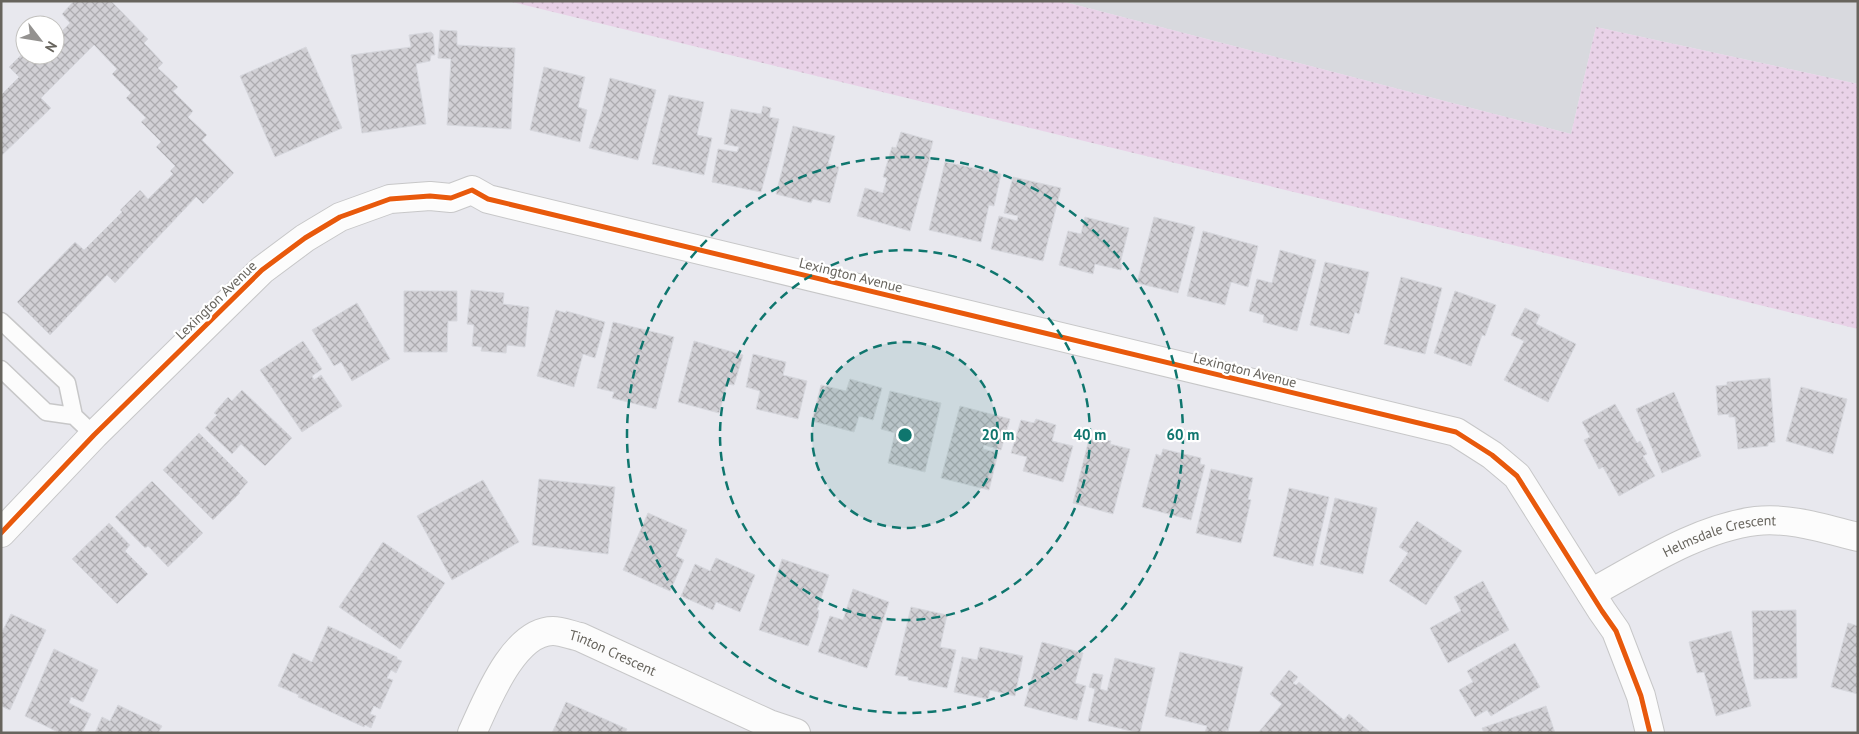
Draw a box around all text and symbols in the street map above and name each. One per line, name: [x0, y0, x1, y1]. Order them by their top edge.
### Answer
north arrow: [15, 15, 65, 65]
text: N: [41, 38, 61, 55]
street label: Lexington Avenue: [797, 253, 905, 297]
street label: Lexington Avenue: [172, 257, 260, 343]
street label: Lexington Avenue: [1191, 348, 1299, 392]
text: 20 m: [982, 425, 1014, 444]
text: 40 m: [1074, 425, 1106, 444]
text: 60 m: [1167, 425, 1199, 444]
centre of rings: [896, 426, 914, 444]
street label: Helmsdale Crescent: [1659, 511, 1777, 561]
street label: Tinton Crescent: [567, 626, 659, 680]

